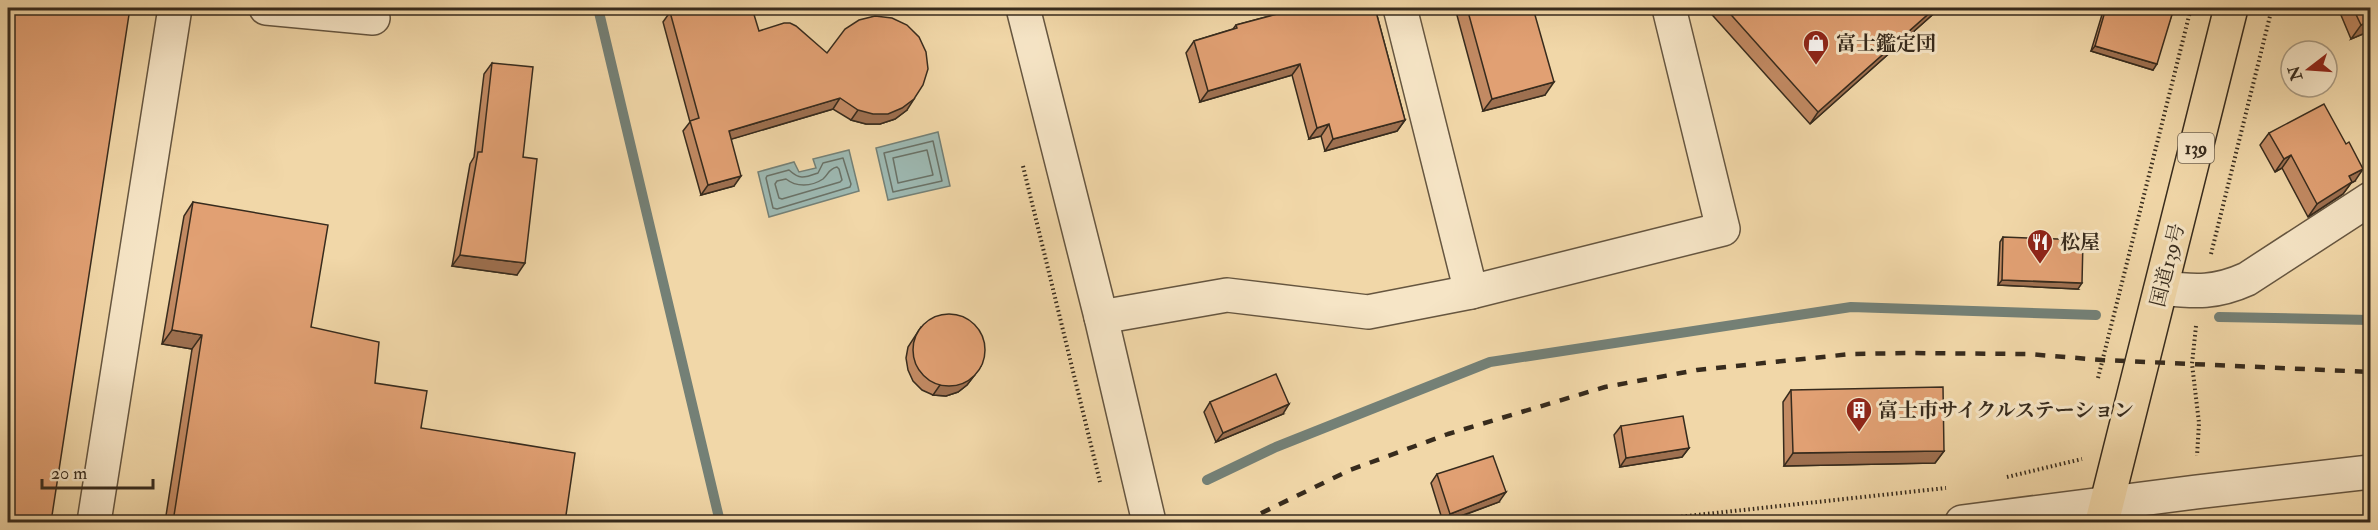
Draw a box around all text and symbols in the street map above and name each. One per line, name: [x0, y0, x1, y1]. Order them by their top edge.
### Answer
shop icon: 富士鑑定団: [1801, 28, 1831, 66]
place label: 富士鑑定団: [1836, 31, 1936, 56]
north arrow: [2279, 39, 2339, 99]
text: N: [2284, 63, 2308, 84]
road number: 139: [2178, 133, 2214, 163]
street label: 国道139号: [2145, 221, 2190, 309]
restaurant icon: 松屋: [2025, 227, 2055, 265]
place label: 松屋: [2060, 230, 2100, 255]
building icon: 富士市サイクルステーション: [1844, 395, 1874, 433]
place label: 富士市サイクルステーション: [1878, 398, 2134, 423]
scale bar: [42, 452, 153, 490]
text: 20 m: [51, 462, 87, 485]

